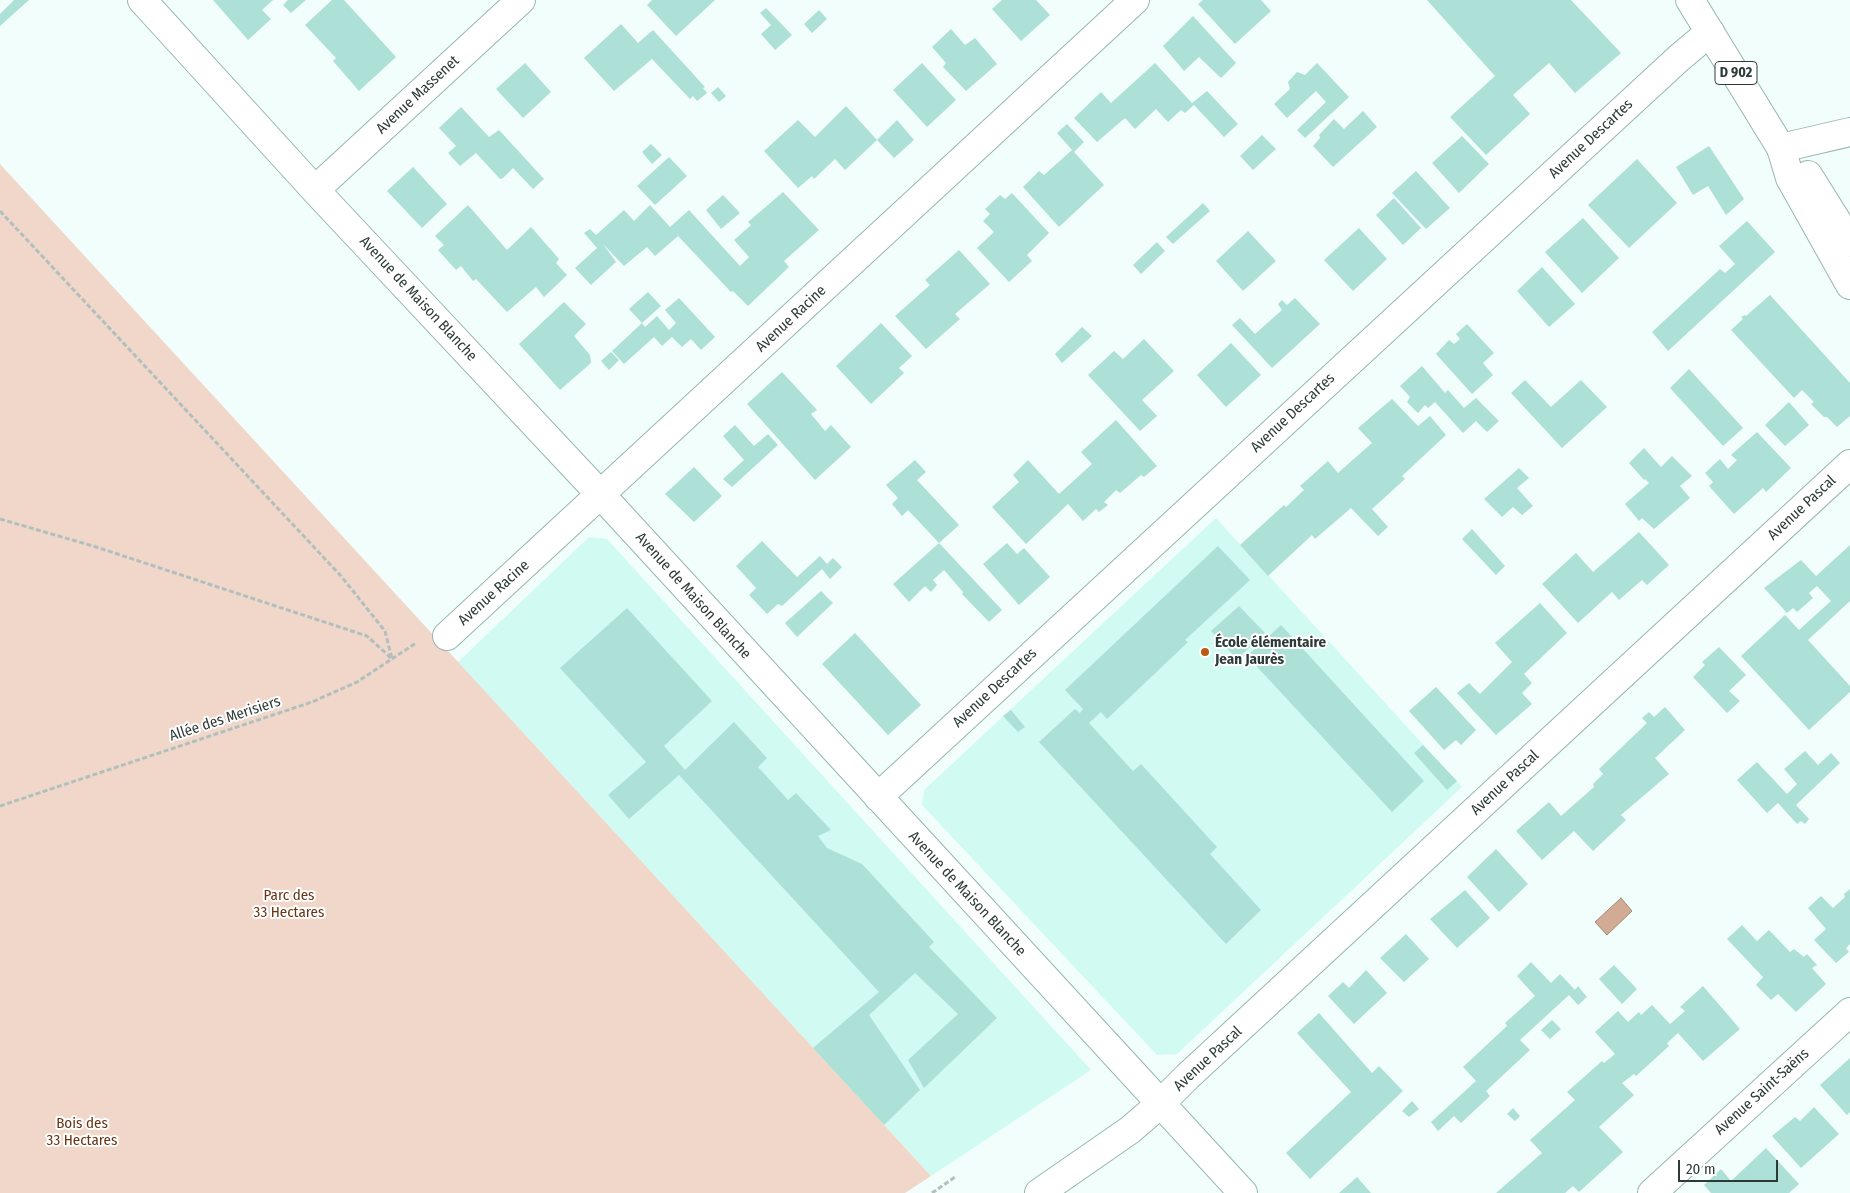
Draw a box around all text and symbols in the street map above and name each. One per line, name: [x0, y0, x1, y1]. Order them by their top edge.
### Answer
street label: Avenue Massenet: [373, 52, 463, 138]
road number: D 902: [1715, 62, 1757, 84]
street label: Avenue Descartes: [1545, 95, 1637, 183]
street label: Avenue de Maison Blanche: [355, 233, 481, 365]
street label: Avenue Racine: [752, 282, 830, 356]
street label: Avenue Descartes: [1247, 369, 1339, 457]
street label: Avenue Pascal: [1764, 472, 1840, 544]
street label: Avenue de Maison Blanche: [631, 529, 755, 663]
street label: Avenue Racine: [455, 556, 533, 630]
place label: École élémentaire Jean Jaurès: [1215, 634, 1326, 669]
street label: Avenue Descartes: [949, 644, 1041, 732]
marker: École élémentaire Jean Jaurès: [1199, 646, 1211, 658]
street label: Allée des Merisiers: [167, 693, 283, 745]
street label: Avenue Pascal: [1467, 747, 1543, 819]
street label: Avenue de Maison Blanche: [904, 828, 1030, 960]
park label: Parc des 33 Hectares: [254, 887, 324, 922]
street label: Avenue Pascal: [1170, 1023, 1246, 1095]
street label: Avenue Saint-Saëns: [1711, 1045, 1813, 1139]
park label: Bois des 33 Hectares: [47, 1115, 117, 1150]
scale bar: [1680, 1150, 1780, 1182]
text: 20 m: [1686, 1160, 1716, 1178]

